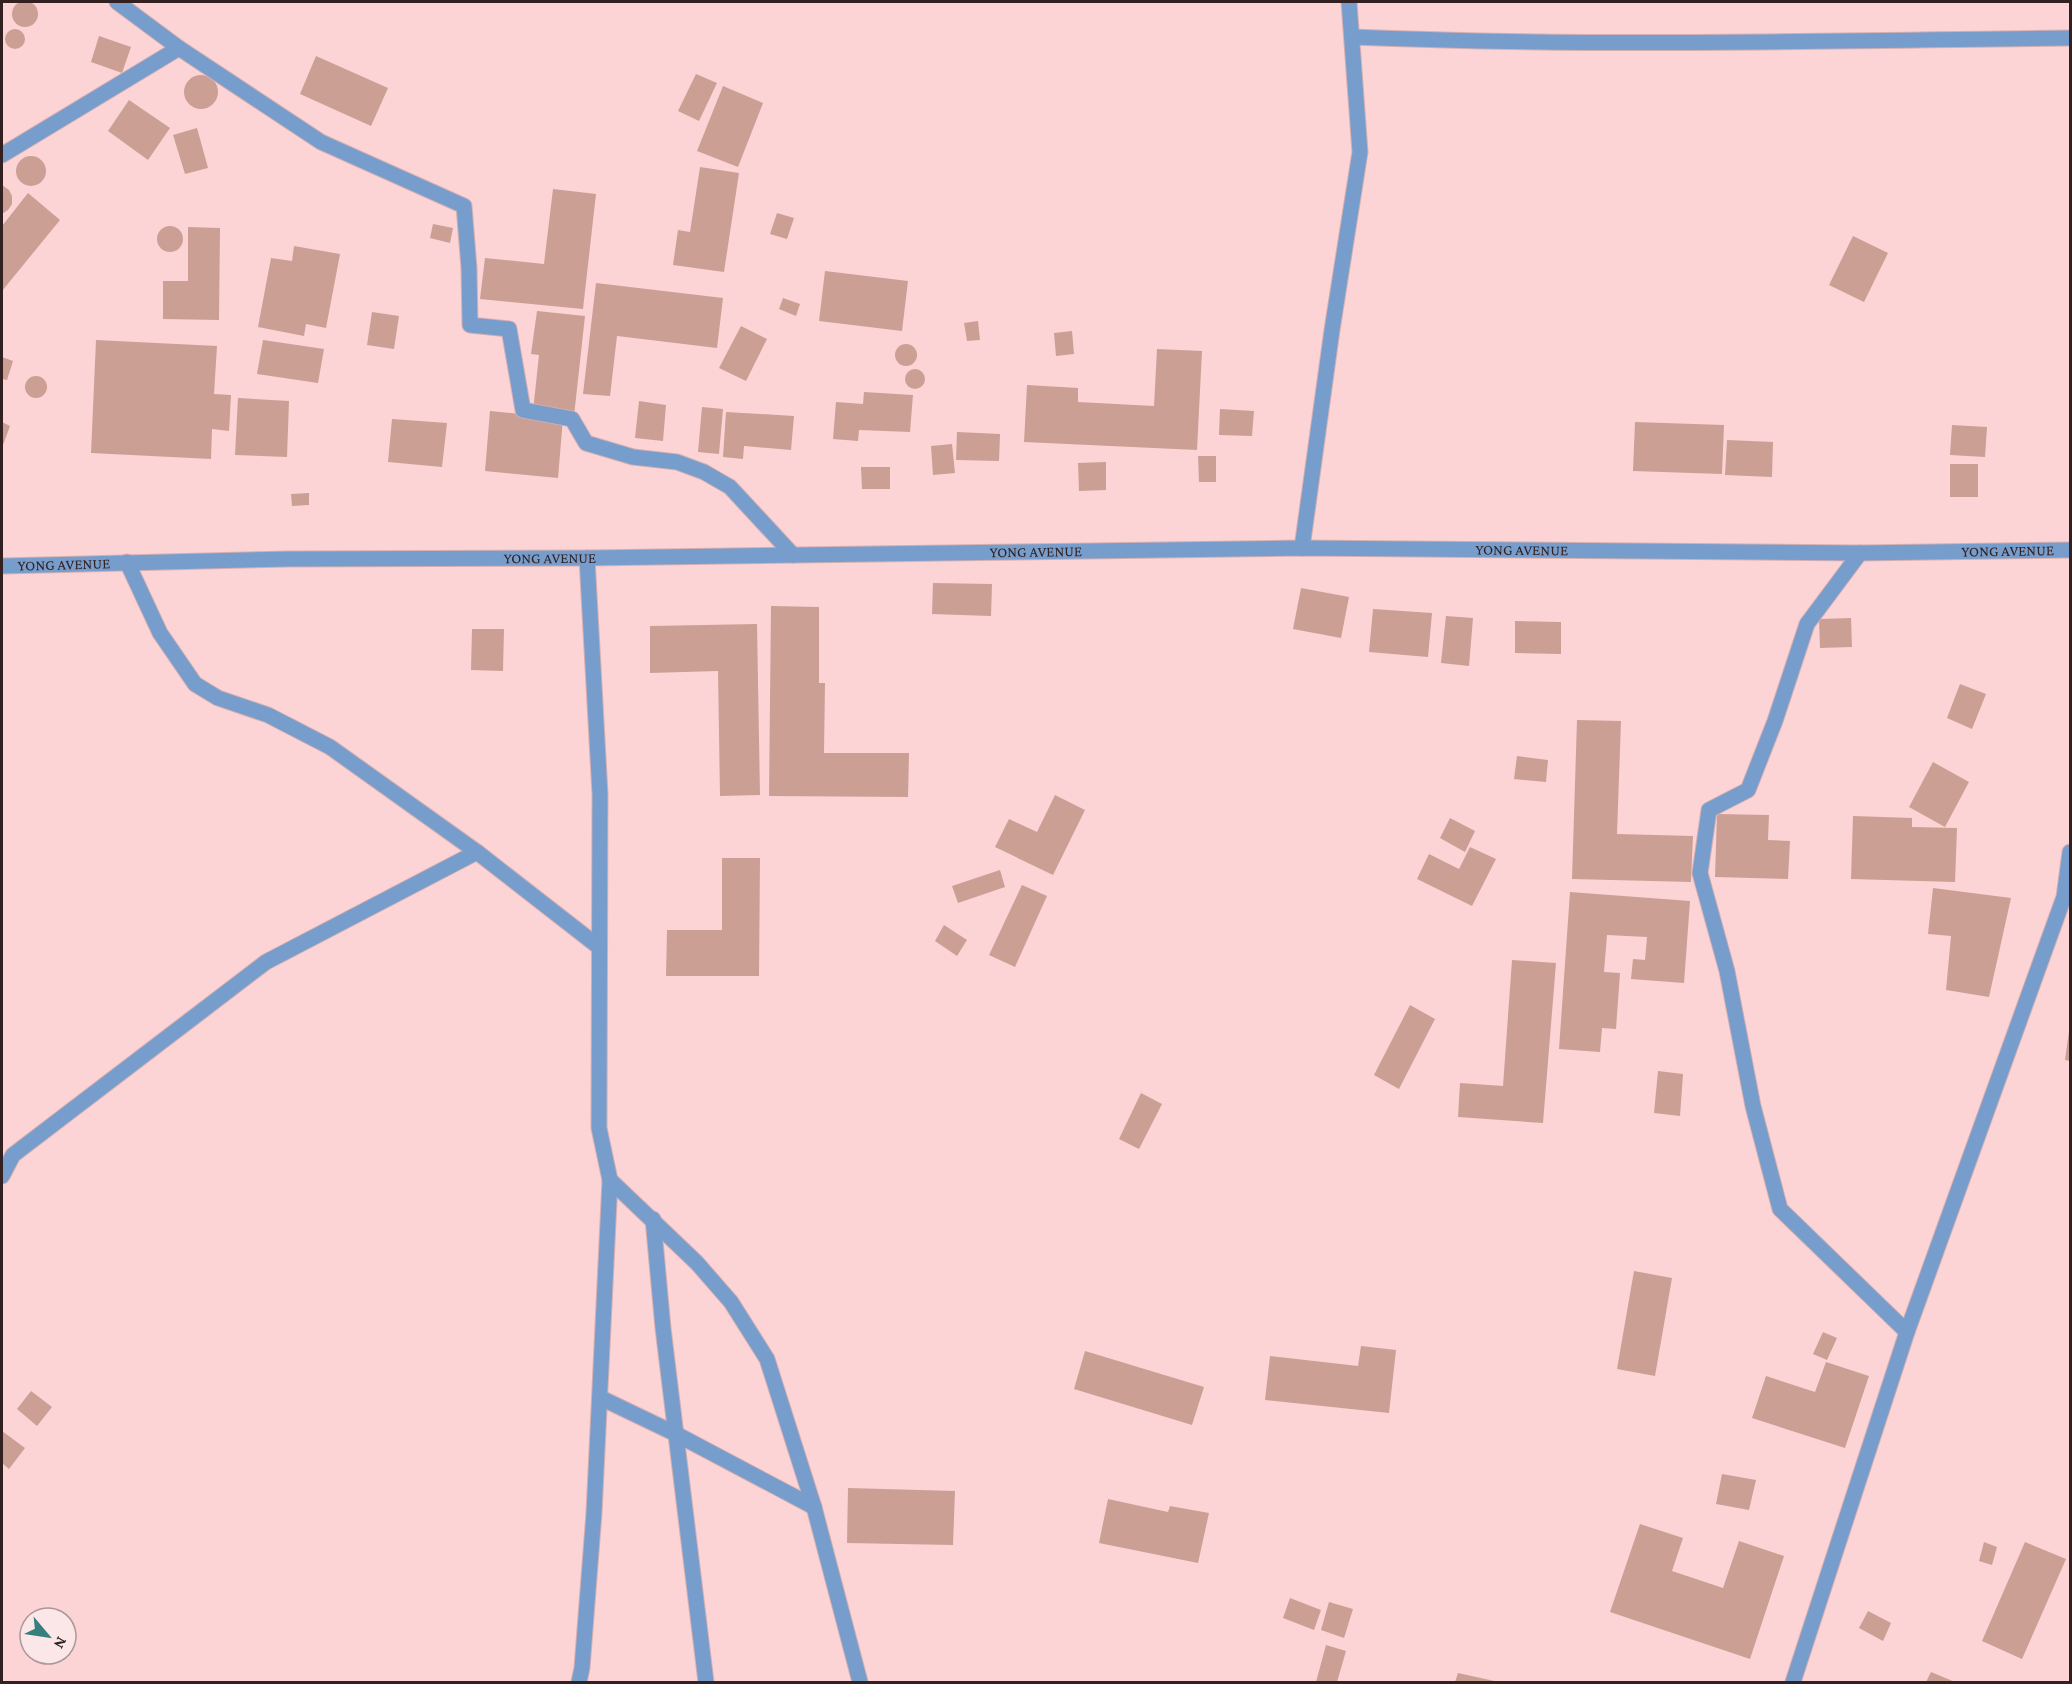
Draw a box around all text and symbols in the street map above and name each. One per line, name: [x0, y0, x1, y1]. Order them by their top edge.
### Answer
street label: YONG AVENUE: [1476, 542, 1568, 558]
street label: YONG AVENUE: [1961, 542, 2054, 560]
street label: YONG AVENUE: [990, 543, 1082, 560]
street label: YONG AVENUE: [504, 550, 596, 566]
street label: YONG AVENUE: [18, 555, 110, 574]
north arrow: [18, 1606, 78, 1666]
text: N: [51, 1634, 71, 1652]

